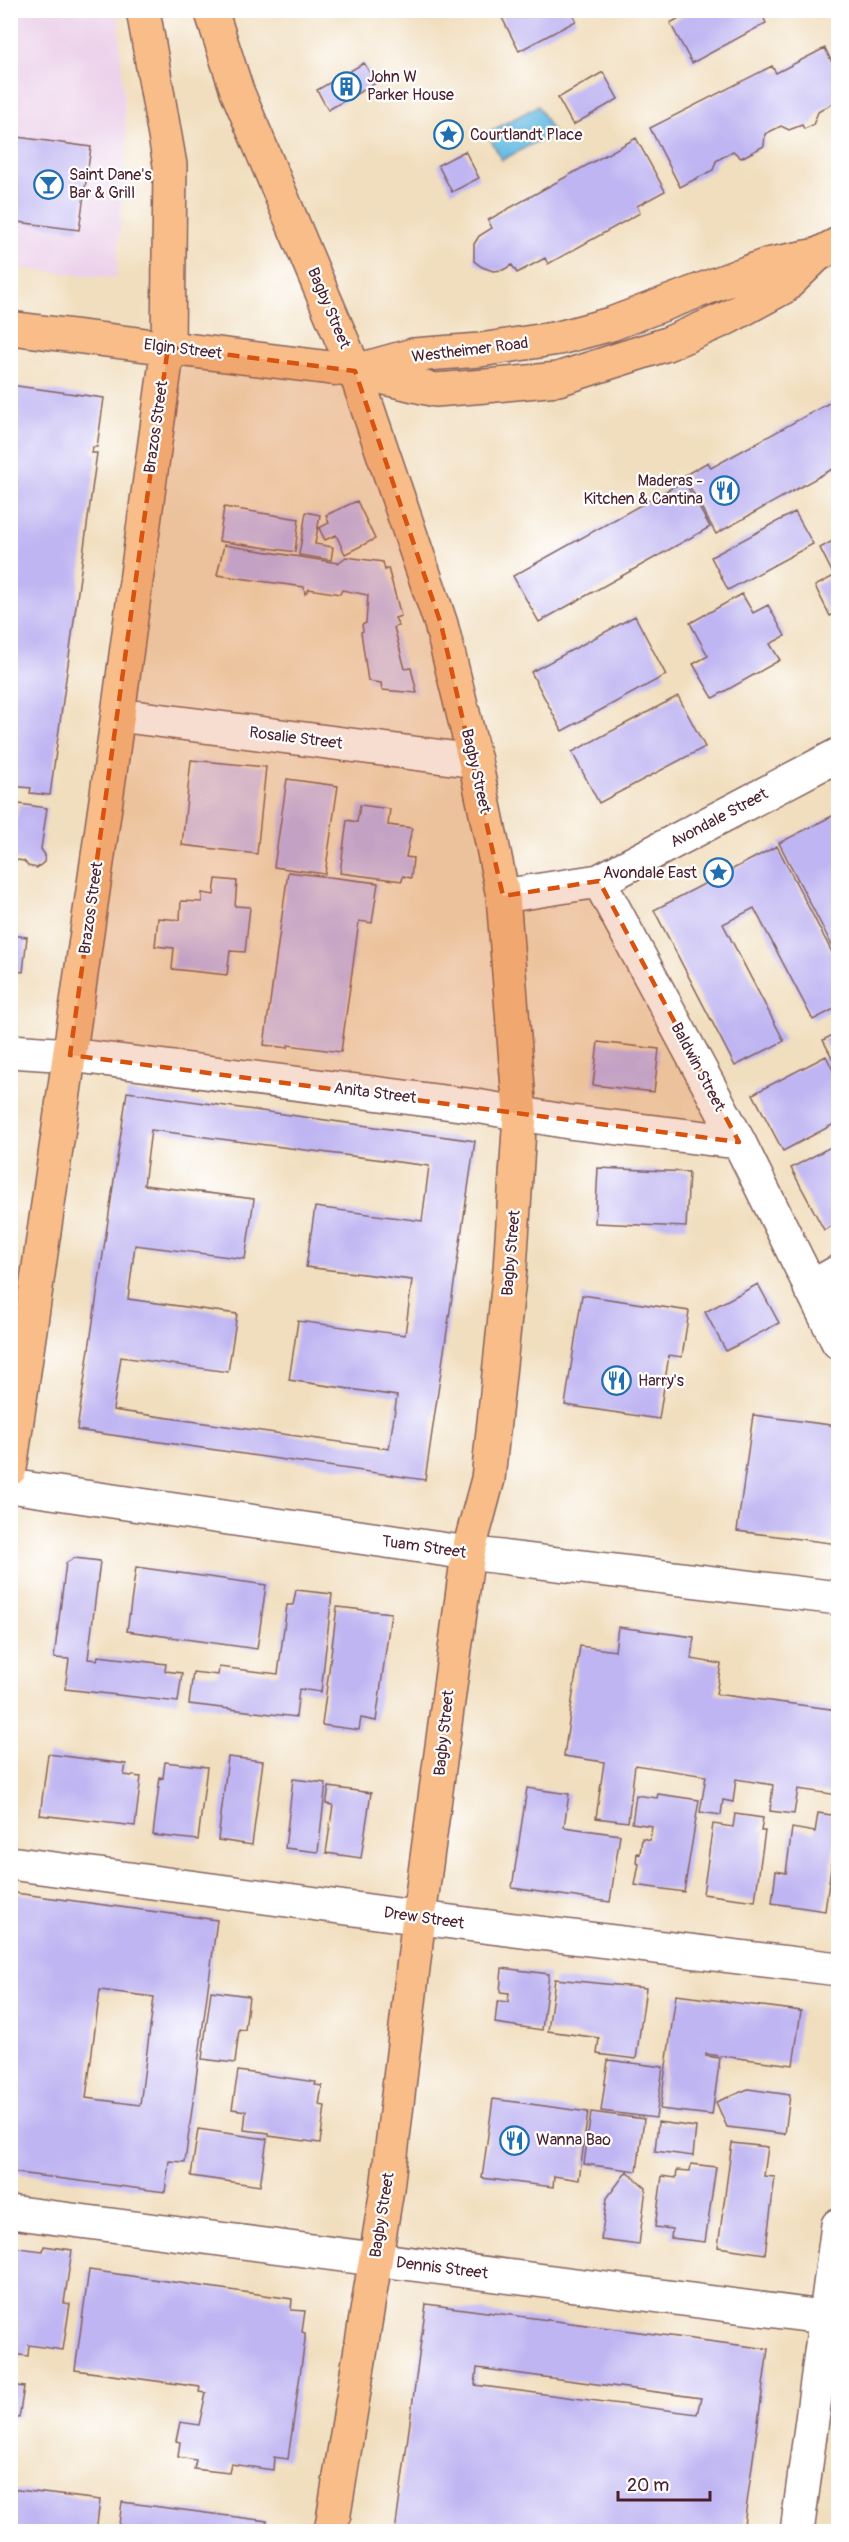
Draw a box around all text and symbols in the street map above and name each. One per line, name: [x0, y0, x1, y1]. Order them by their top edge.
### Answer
place label: John W Parker House: [367, 67, 454, 105]
building icon: John W Parker House: [330, 70, 362, 102]
place icon: Courtlandt Place: [433, 119, 465, 151]
place label: Courtlandt Place: [470, 125, 582, 145]
place label: Saint Dane's Bar & Grill: [69, 165, 152, 203]
bar icon: Saint Dane's Bar & Grill: [32, 168, 64, 200]
street label: Bagby Street: [303, 264, 355, 352]
street label: Westheimer Road: [411, 333, 529, 367]
street label: Elgin Street: [143, 334, 224, 364]
street label: Brazos Street: [140, 379, 172, 475]
place label: Maderas - Kitchen & Cantina: [583, 471, 703, 509]
restaurant icon: Maderas - Kitchen & Cantina: [708, 474, 740, 506]
street label: Rosalie Street: [248, 722, 344, 754]
street label: Bagby Street: [457, 727, 496, 816]
street label: Avondale Street: [667, 784, 772, 852]
place icon: Avondale East: [702, 857, 734, 889]
street label: Brazos Street: [75, 860, 107, 956]
place label: Avondale East: [603, 863, 698, 883]
street label: Baldwin Street: [666, 1019, 730, 1115]
street label: Anita Street: [333, 1078, 418, 1108]
street label: Bagby Street: [497, 1209, 525, 1297]
restaurant icon: Harry's: [601, 1365, 633, 1397]
place label: Harry's: [638, 1371, 684, 1391]
street label: Tuam Street: [381, 1531, 468, 1563]
street label: Bagby Street: [430, 1689, 459, 1777]
street label: Drew Street: [383, 1902, 466, 1934]
restaurant icon: Wanna Bao: [499, 2124, 531, 2156]
place label: Wanna Bao: [536, 2130, 611, 2150]
street label: Bagby Street: [365, 2170, 399, 2259]
street label: Dennis Street: [395, 2252, 490, 2284]
scale bar: [618, 2464, 710, 2502]
text: 20 m: [627, 2474, 669, 2497]

